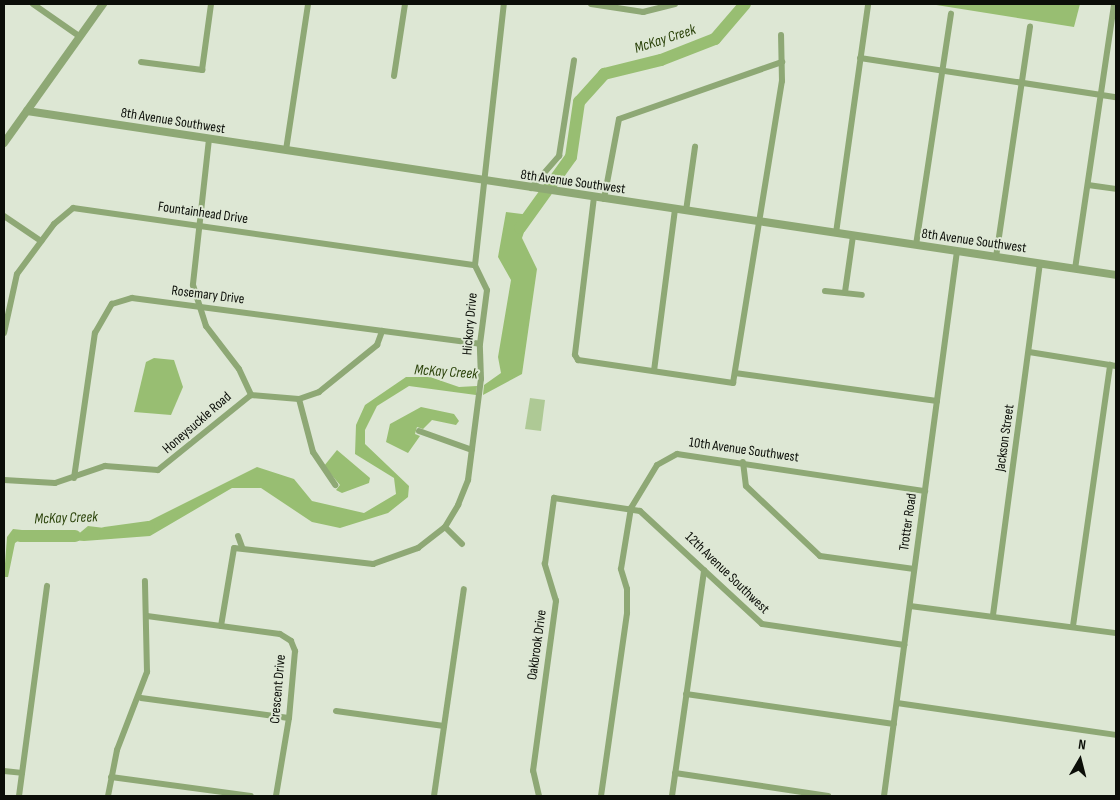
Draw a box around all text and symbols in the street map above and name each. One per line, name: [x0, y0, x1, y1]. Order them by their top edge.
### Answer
water label: McKay Creek: [632, 21, 698, 57]
street label: 8th Avenue Southwest: [119, 104, 227, 138]
street label: 8th Avenue Southwest: [519, 166, 627, 198]
street label: Fountainhead Drive: [157, 198, 249, 228]
street label: 8th Avenue Southwest: [920, 225, 1028, 257]
street label: Rosemary Drive: [171, 282, 245, 308]
street label: Hickory Drive: [459, 292, 481, 356]
water label: McKay Creek: [414, 361, 478, 383]
street label: Honeysuckle Road: [159, 389, 235, 457]
street label: Jackson Street: [992, 403, 1018, 473]
street label: 10th Avenue Southwest: [688, 434, 800, 466]
street label: Trotter Road: [896, 492, 920, 552]
water label: McKay Creek: [34, 508, 98, 528]
street label: 12th Avenue Southwest: [681, 529, 773, 617]
street label: Oakbrook Drive: [524, 609, 550, 681]
street label: Crescent Drive: [267, 654, 289, 724]
north arrow: [1055, 735, 1105, 785]
text: N: [1077, 736, 1087, 754]

